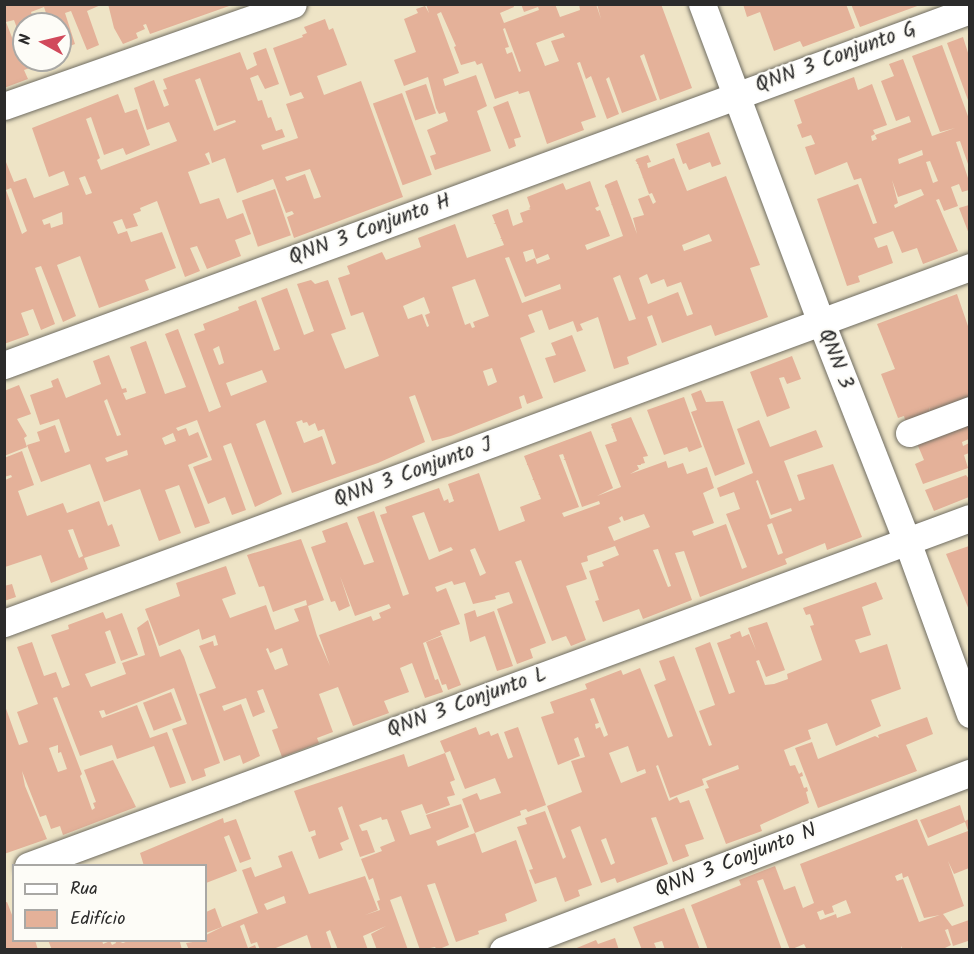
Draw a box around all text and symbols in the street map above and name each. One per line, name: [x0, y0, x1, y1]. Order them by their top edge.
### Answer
north arrow: [12, 12, 72, 72]
street label: QNN 3 Conjunto G: [752, 17, 920, 99]
text: N: [13, 33, 39, 46]
street label: QNN 3 Conjunto H: [285, 189, 455, 271]
street label: QNN 3: [812, 325, 858, 393]
street label: QNN 3 Conjunto J: [330, 433, 496, 513]
street label: QNN 3 Conjunto L: [384, 662, 550, 744]
street label: QNN 3 Conjunto N: [652, 819, 820, 903]
legend: [12, 864, 207, 942]
text: Rua: [70, 875, 98, 904]
text: Edifício: [70, 905, 125, 934]

